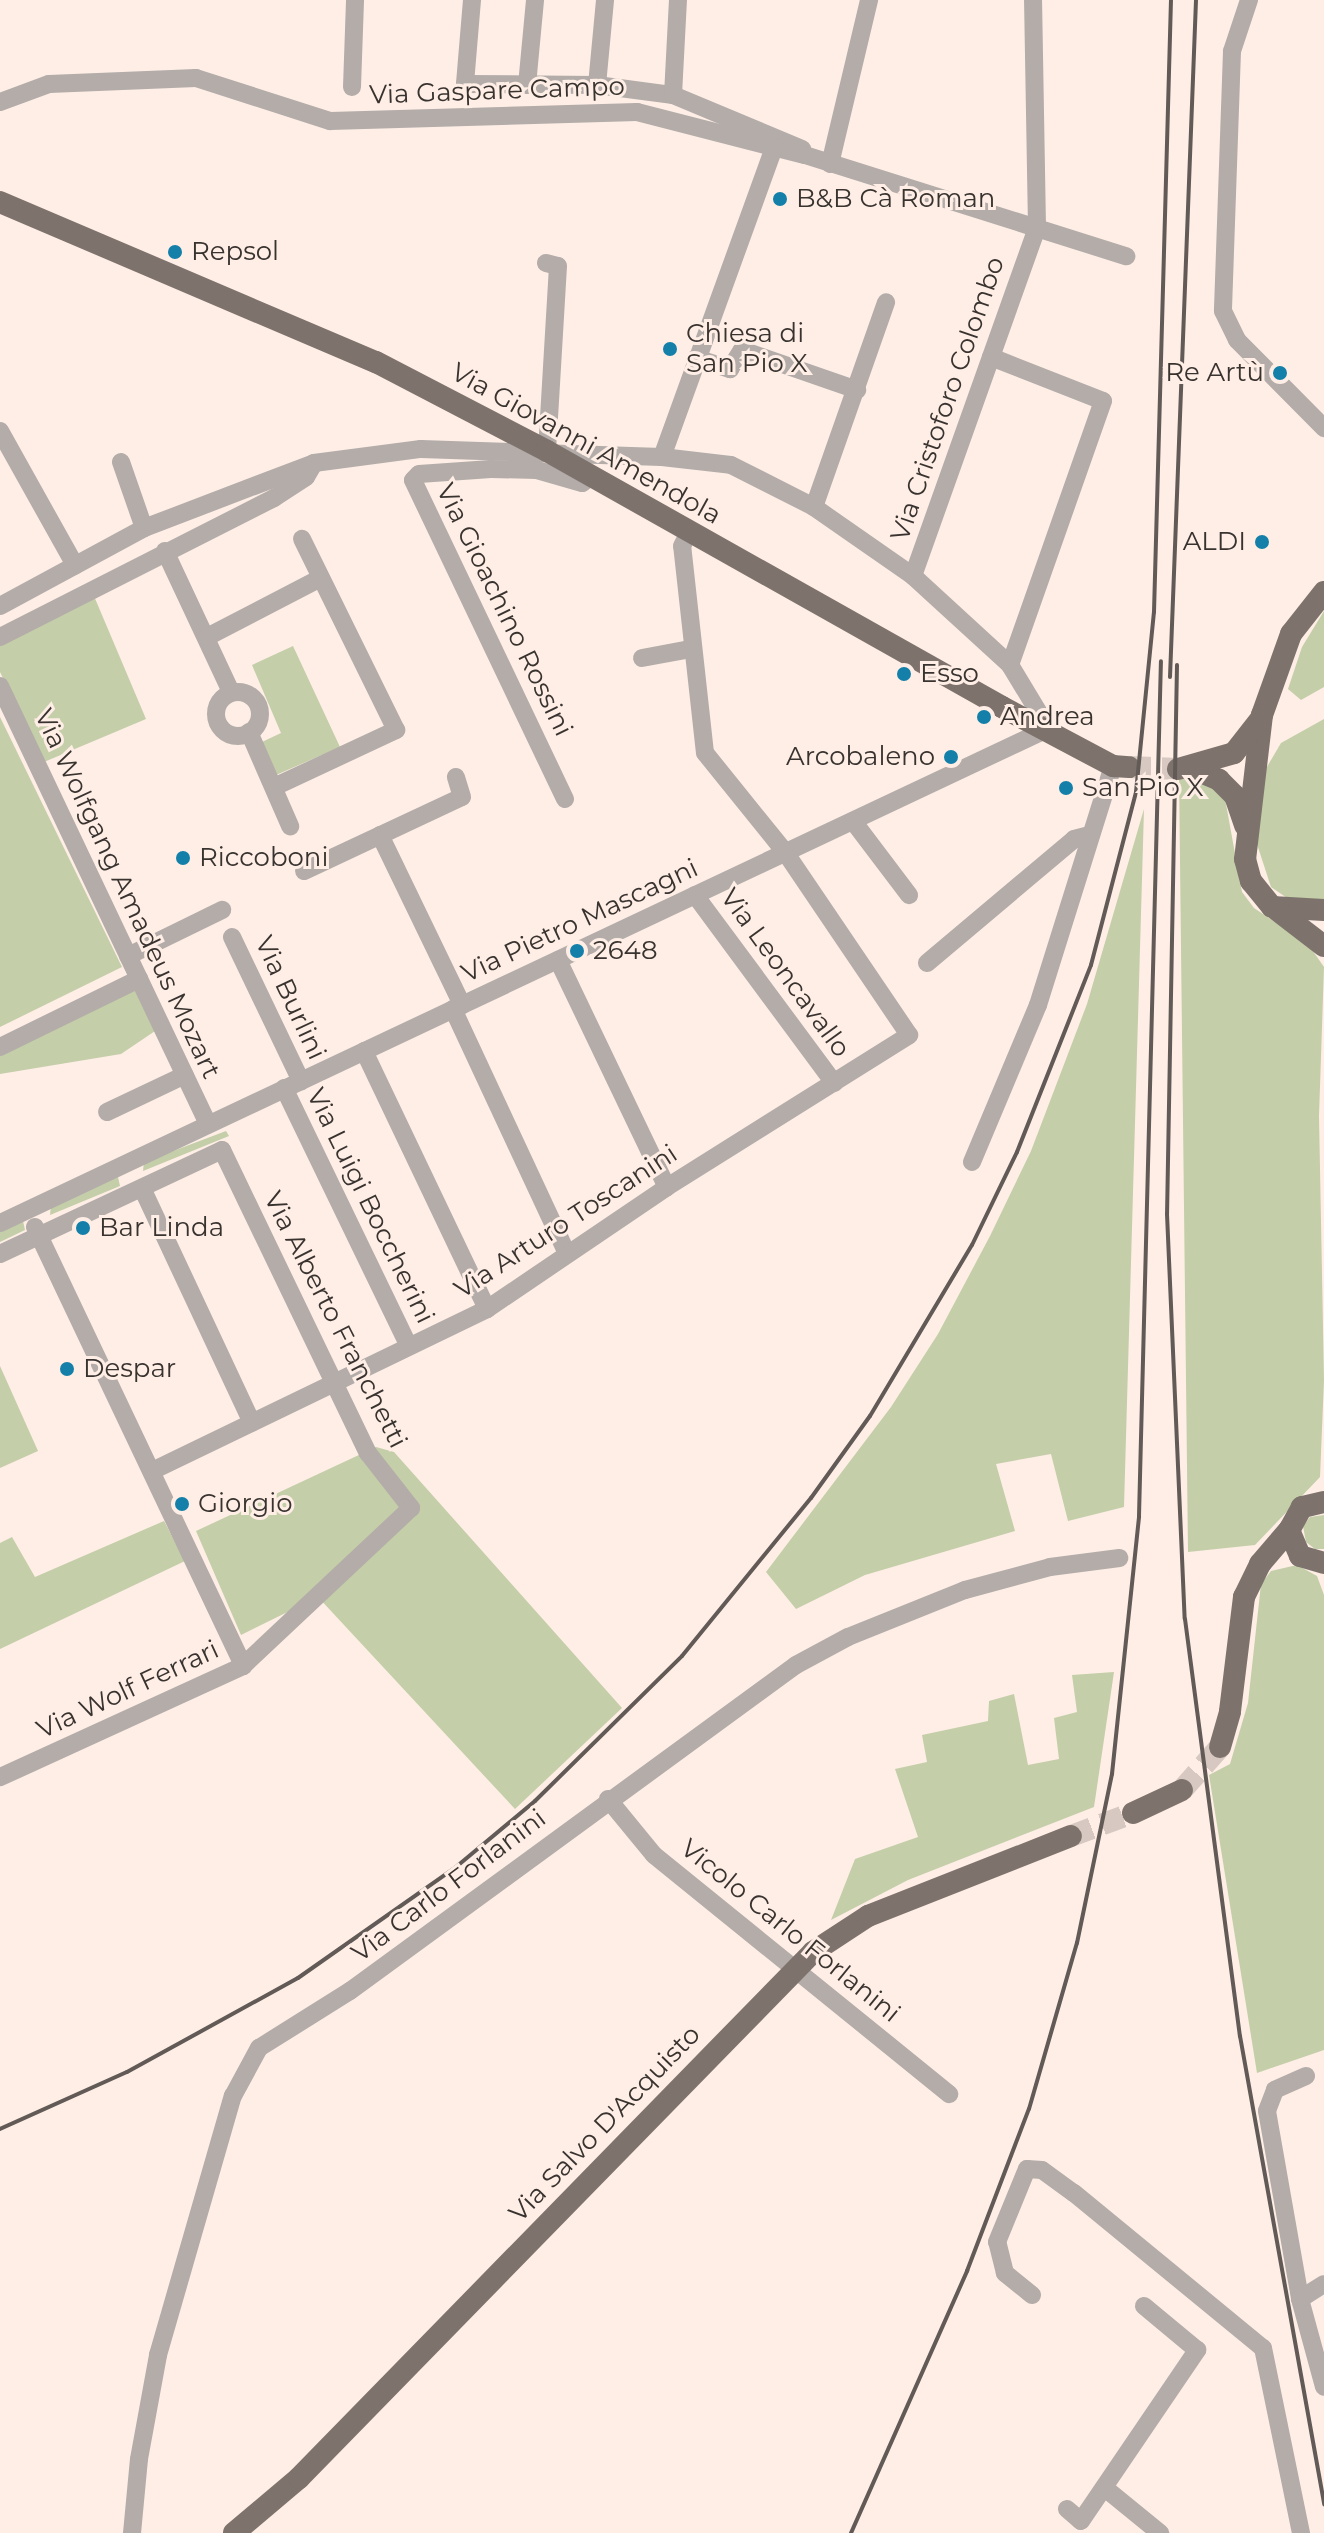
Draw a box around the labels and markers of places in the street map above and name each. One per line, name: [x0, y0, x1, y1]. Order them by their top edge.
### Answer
place label: B&B Cà Roman: [796, 183, 995, 215]
marker: B&B Cà Roman: [771, 190, 789, 208]
place label: Repsol: [191, 236, 279, 268]
marker: Repsol: [166, 243, 184, 261]
place label: Chiesa di San Pio X: [686, 318, 808, 380]
marker: Chiesa di San Pio X: [661, 340, 679, 358]
place label: Re Artù: [1165, 357, 1264, 389]
marker: Re Artù: [1271, 364, 1289, 382]
place label: ALDI: [1183, 526, 1246, 558]
marker: ALDI: [1253, 533, 1271, 551]
place label: Esso: [920, 658, 979, 690]
marker: Esso: [895, 665, 913, 683]
place label: Andrea: [1000, 701, 1095, 733]
marker: Andrea: [975, 708, 993, 726]
place label: Arcobaleno: [786, 741, 935, 773]
marker: Arcobaleno: [942, 748, 960, 766]
place label: San Pio X: [1082, 772, 1204, 804]
marker: San Pio X: [1057, 779, 1075, 797]
place label: Riccoboni: [199, 842, 328, 874]
marker: Riccoboni: [174, 849, 192, 867]
place label: 2648: [593, 935, 658, 967]
marker: 2648: [568, 942, 586, 960]
place label: Bar Linda: [99, 1212, 224, 1244]
marker: Bar Linda: [74, 1219, 92, 1237]
place label: Despar: [83, 1353, 176, 1385]
marker: Despar: [58, 1360, 76, 1378]
place label: Giorgio: [198, 1488, 293, 1520]
marker: Giorgio: [173, 1495, 191, 1513]

